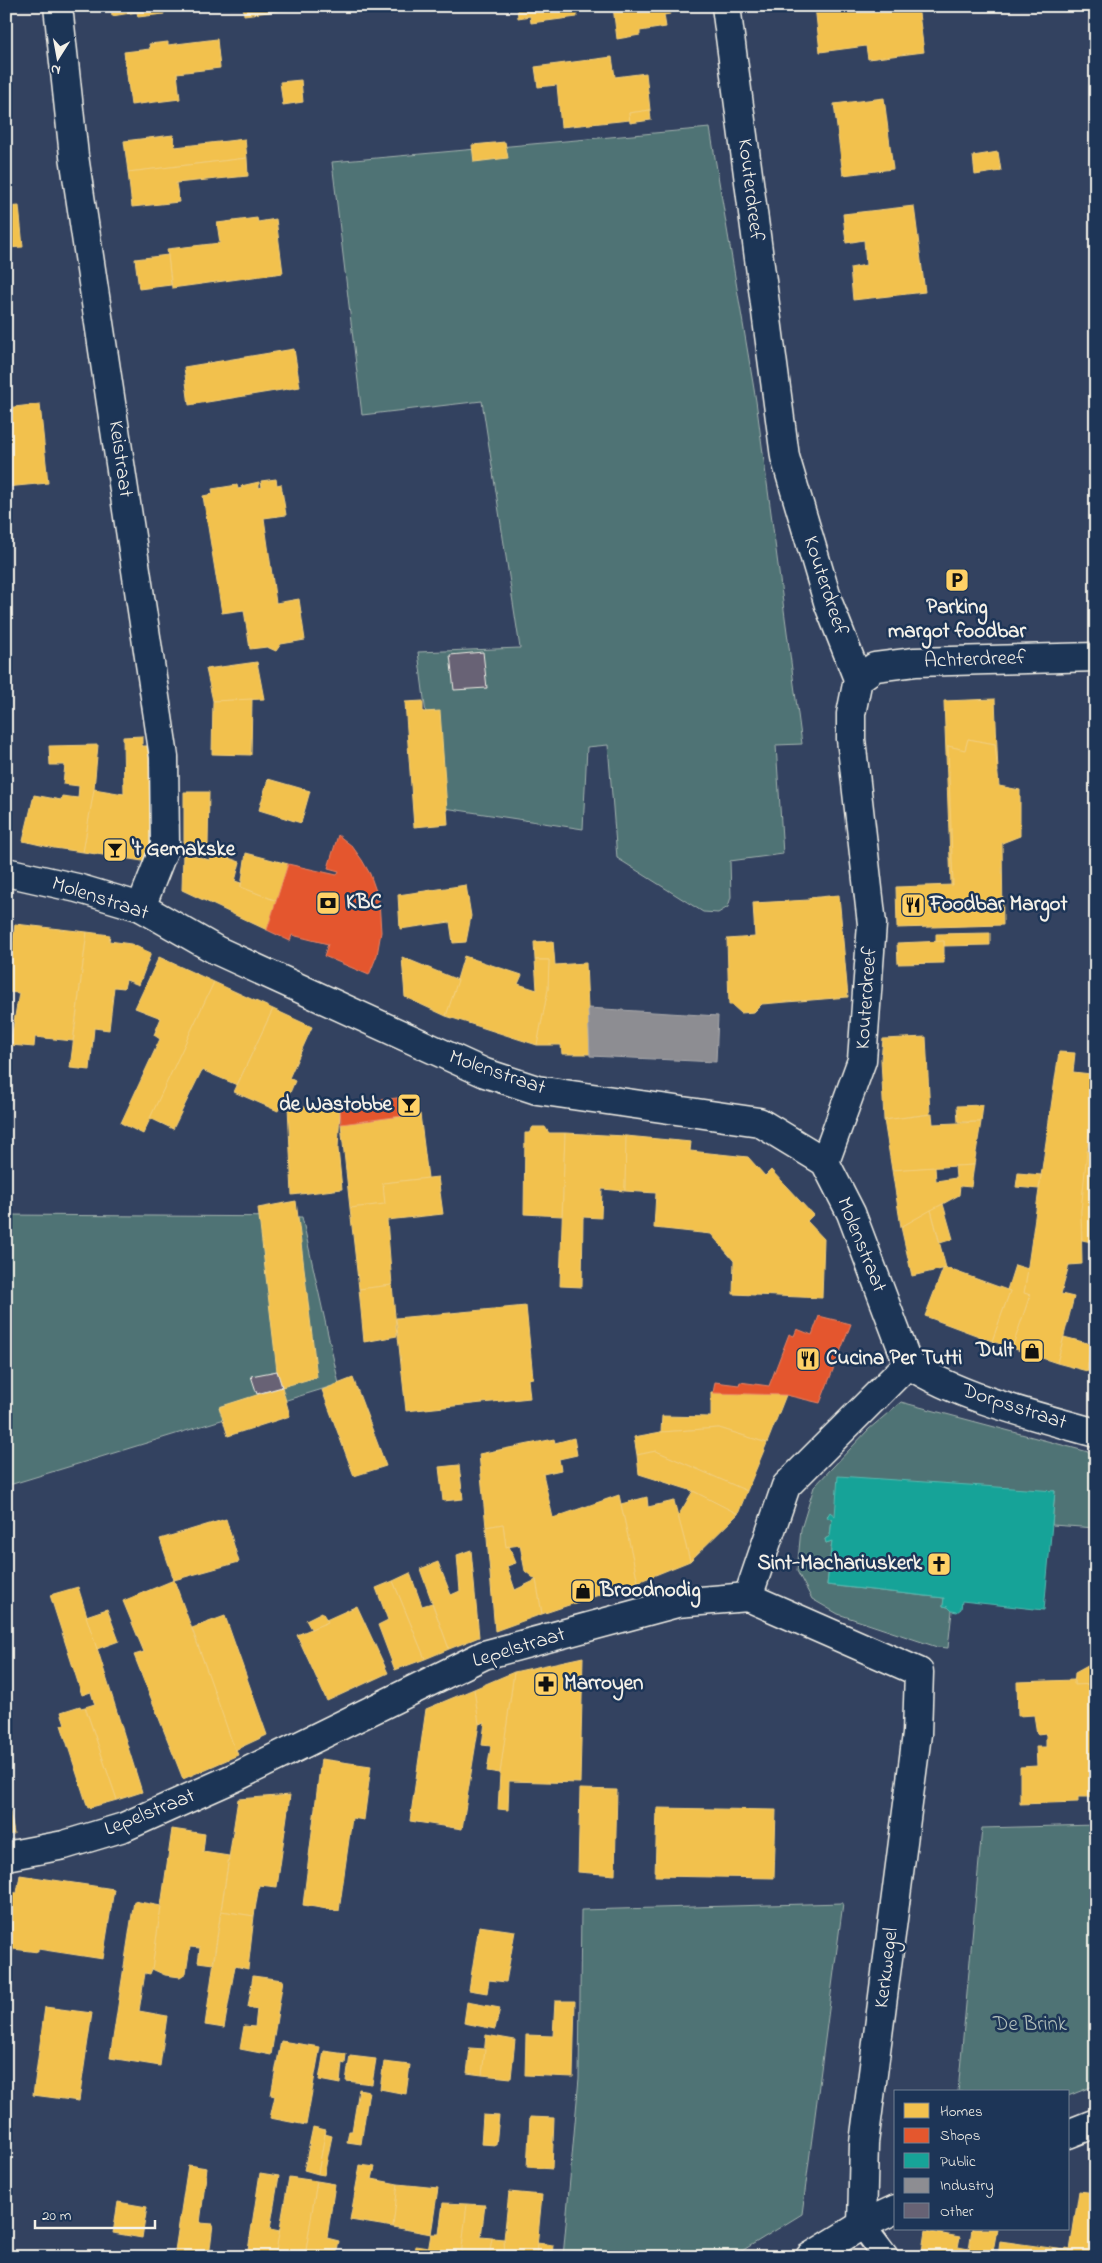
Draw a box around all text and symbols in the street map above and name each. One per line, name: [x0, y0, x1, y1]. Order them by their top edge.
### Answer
north arrow: [32, 32, 82, 82]
text: N: [49, 58, 62, 80]
street label: Kouterdreef: [729, 137, 771, 243]
street label: Keistraat: [100, 419, 140, 499]
street label: Kouterdreef: [795, 532, 855, 640]
parking icon: Parking margot foodbar: [944, 567, 970, 593]
place label: Parking margot foodbar: [888, 593, 1026, 649]
street label: Achterdreef: [923, 643, 1027, 677]
place label: 't Gemakske: [132, 835, 236, 865]
bar icon: 't Gemakske: [102, 837, 128, 863]
street label: Molenstraat: [48, 869, 152, 929]
place label: KBC: [346, 888, 382, 918]
bank icon: KBC: [315, 890, 341, 916]
place label: Foodbar Margot: [929, 890, 1069, 922]
restaurant icon: Foodbar Margot: [900, 892, 926, 918]
street label: Kouterdreef: [848, 945, 886, 1050]
street label: Molenstraat: [445, 1042, 549, 1104]
place label: de Wastobbe: [279, 1090, 393, 1120]
bar icon: de Wastobbe: [396, 1092, 422, 1118]
street label: Molenstraat: [828, 1193, 894, 1297]
place label: Dult: [975, 1336, 1015, 1366]
shop icon: Dult: [1019, 1338, 1045, 1364]
place label: Cucina Per Tutti: [826, 1344, 962, 1374]
restaurant icon: Cucina Per Tutti: [795, 1346, 821, 1372]
street label: Dorpsstraat: [957, 1376, 1070, 1438]
place label: Sint-Machariuskerk: [757, 1549, 923, 1579]
church icon: Sint-Machariuskerk: [926, 1551, 952, 1577]
place label: Broodnodig: [599, 1576, 701, 1608]
shop icon: Broodnodig: [570, 1578, 596, 1604]
street label: Lepelstraat: [469, 1620, 569, 1676]
place label: Marroyen: [564, 1669, 643, 1701]
pharmacy icon: Marroyen: [533, 1671, 559, 1697]
street label: Lepelstraat: [100, 1781, 200, 1845]
street label: Kerkwegel: [867, 1926, 909, 2010]
park label: De Brink: [992, 2010, 1068, 2040]
legend: [894, 2090, 1070, 2230]
text: Homes: [940, 2101, 983, 2123]
text: Shops: [940, 2125, 980, 2147]
text: Public: [940, 2151, 976, 2173]
text: Industry: [940, 2175, 994, 2198]
scale bar: [35, 2198, 155, 2230]
text: Other: [940, 2201, 974, 2223]
text: 20 m: [42, 2205, 72, 2227]

